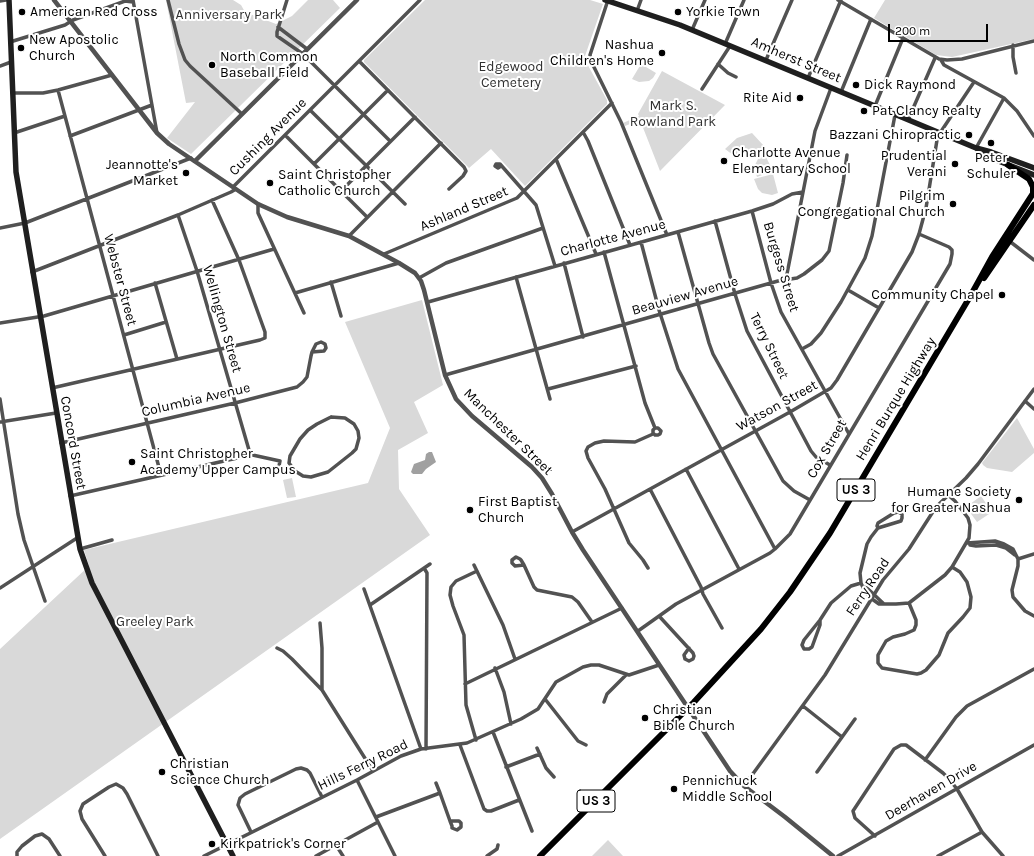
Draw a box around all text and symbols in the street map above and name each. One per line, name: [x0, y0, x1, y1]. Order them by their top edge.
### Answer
place label: American Red Cross: [30, 4, 158, 20]
place label: Yorkie Town: [686, 4, 760, 20]
marker: American Red Cross: [17, 7, 27, 17]
park label: Anniversary Park: [176, 7, 282, 23]
marker: Yorkie Town: [673, 7, 683, 17]
scale bar: [890, 16, 990, 42]
text: 200 m: [895, 24, 930, 38]
place label: New Apostolic Church: [29, 32, 119, 64]
street label: Amherst Street: [748, 33, 844, 87]
place label: Nashua Children's Home: [550, 37, 654, 70]
marker: New Apostolic Church: [16, 43, 26, 53]
marker: Nashua Children's Home: [657, 48, 667, 58]
place label: North Common Baseball Field: [220, 49, 318, 82]
park label: Edgewood Cemetery: [479, 59, 543, 92]
marker: North Common Baseball Field: [207, 60, 217, 70]
place label: Dick Raymond: [864, 77, 956, 93]
marker: Dick Raymond: [851, 80, 861, 90]
place label: Rite Aid: [743, 90, 792, 106]
marker: Rite Aid: [795, 93, 805, 103]
street label: Cushing Avenue: [226, 95, 310, 179]
park label: Mark S. Rowland Park: [630, 98, 716, 130]
place label: Pat Clancy Realty: [872, 103, 981, 119]
marker: Pat Clancy Realty: [859, 106, 869, 116]
place label: Bazzani Chiropractic: [829, 127, 961, 143]
marker: Bazzani Chiropractic: [964, 130, 974, 140]
marker: Peter Schuler: [986, 138, 996, 148]
place label: Charlotte Avenue Elementary School: [732, 145, 851, 178]
place label: Prudential Verani: [881, 148, 947, 180]
place label: Peter Schuler: [967, 150, 1015, 182]
marker: Charlotte Avenue Elementary School: [719, 156, 729, 166]
place label: Jeannotte's Market: [106, 157, 178, 190]
marker: Prudential Verani: [950, 159, 960, 169]
place label: Saint Christopher Catholic Church: [278, 167, 391, 200]
marker: Jeannotte's Market: [181, 168, 191, 178]
marker: Saint Christopher Catholic Church: [265, 178, 275, 188]
street label: Ashland Street: [417, 183, 511, 235]
place label: Pilgrim Congregational Church: [798, 188, 945, 220]
marker: Pilgrim Congregational Church: [948, 199, 958, 209]
street label: Charlotte Avenue: [558, 216, 668, 260]
street label: Burgess Street: [759, 220, 803, 314]
street label: Webster Street: [100, 232, 140, 328]
street label: Wellington Street: [199, 263, 245, 375]
street label: Beauview Avenue: [630, 273, 740, 319]
place label: Community Chapel: [871, 287, 994, 303]
marker: Community Chapel: [997, 290, 1007, 300]
street label: Terry Street: [746, 310, 792, 382]
street label: Henri Burque Highway: [852, 334, 940, 464]
street label: Watson Street: [733, 377, 821, 435]
street label: Columbia Avenue: [140, 379, 252, 421]
street label: Manchester Street: [460, 385, 556, 479]
street label: Concord Street: [57, 395, 89, 491]
street label: Cox Street: [803, 417, 851, 481]
place label: Saint Christopher Academy Upper Campus: [140, 446, 296, 478]
marker: Saint Christopher Academy Upper Campus: [127, 457, 137, 467]
road number: US 3: [837, 479, 875, 501]
place label: Humane Society for Greater Nashua: [891, 484, 1011, 516]
place label: First Baptist Church: [478, 494, 557, 526]
marker: Humane Society for Greater Nashua: [1014, 495, 1024, 505]
marker: First Baptist Church: [465, 505, 475, 515]
street label: Ferry Road: [842, 555, 894, 619]
park label: Greeley Park: [116, 614, 194, 630]
place label: Christian Bible Church: [653, 702, 735, 734]
marker: Christian Bible Church: [640, 713, 650, 723]
street label: Hills Ferry Road: [315, 736, 411, 794]
place label: Christian Science Church: [170, 756, 269, 788]
street label: Deerhaven Drive: [882, 758, 980, 824]
marker: Christian Science Church: [157, 767, 167, 777]
place label: Pennichuck Middle School: [682, 773, 772, 806]
marker: Pennichuck Middle School: [669, 784, 679, 794]
road number: US 3: [577, 790, 615, 812]
place label: Kirkpatrick's Corner: [220, 836, 346, 852]
marker: Kirkpatrick's Corner: [207, 839, 217, 849]

